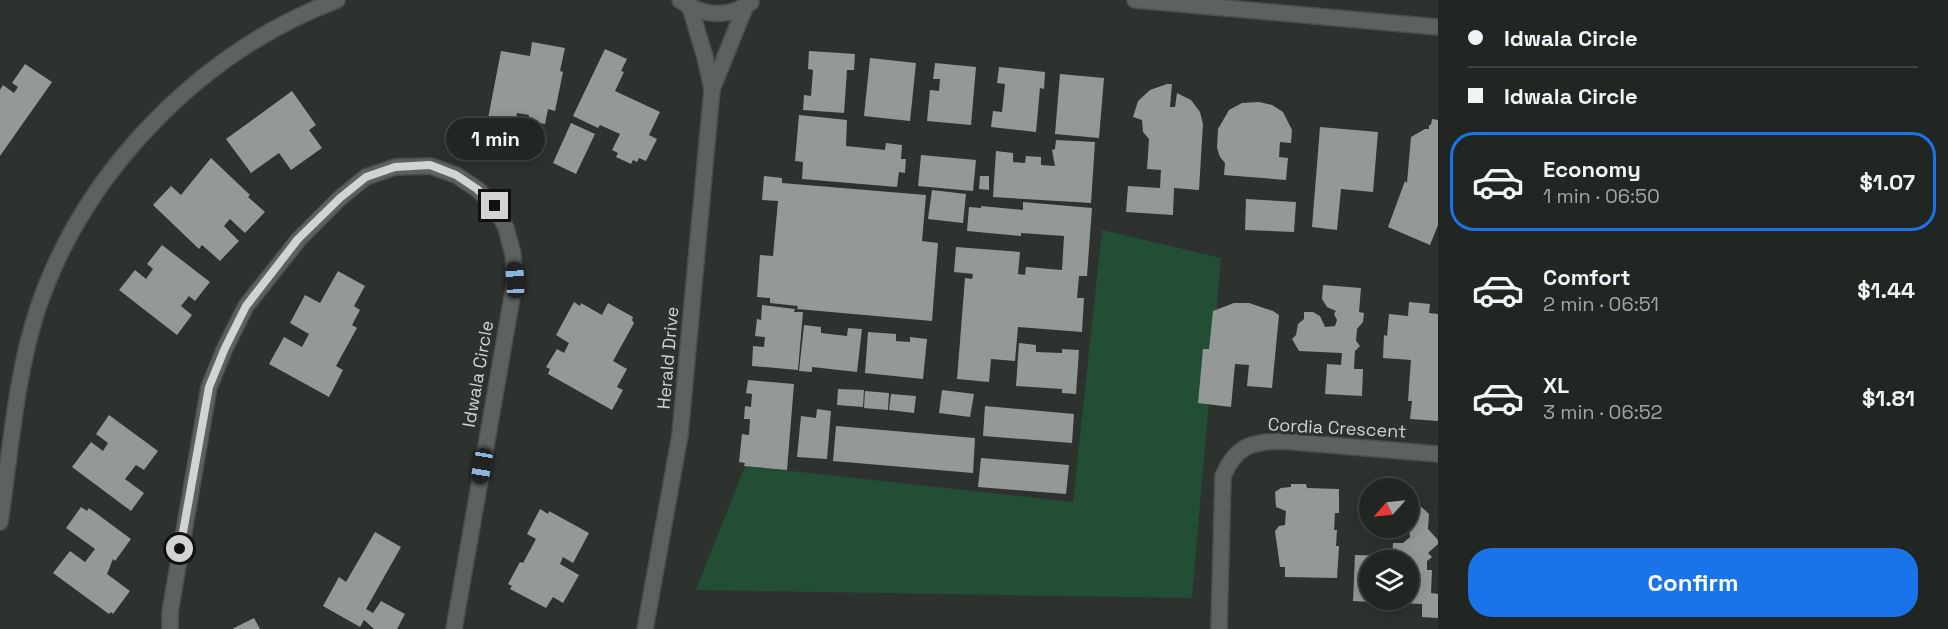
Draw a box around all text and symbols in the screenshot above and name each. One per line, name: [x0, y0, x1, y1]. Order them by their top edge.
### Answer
text: Idwala Circle: [1504, 24, 1638, 52]
text: Idwala Circle: [1504, 82, 1638, 110]
callout: 1 min: [446, 119, 544, 161]
text: 1 min: [471, 126, 520, 152]
icon: car: [1471, 155, 1525, 209]
text: Economy: [1543, 155, 1641, 183]
text: $1.07: [1859, 168, 1915, 196]
text: 1 min · 06:50: [1543, 183, 1660, 209]
route end: [481, 192, 508, 219]
car: [505, 262, 525, 298]
icon: car: [1471, 263, 1525, 317]
text: Comfort: [1543, 263, 1631, 291]
text: $1.44: [1857, 276, 1915, 304]
text: 2 min · 06:51: [1543, 291, 1659, 317]
street label: Herald Drive: [652, 306, 683, 410]
street label: Idwala Circle: [457, 319, 498, 429]
icon: car: [1471, 371, 1525, 425]
text: XL: [1543, 371, 1569, 399]
text: $1.81: [1862, 384, 1915, 412]
text: 3 min · 06:52: [1543, 399, 1663, 425]
street label: Cordia Crescent: [1267, 412, 1407, 443]
car: [470, 447, 494, 485]
north arrow: [1359, 478, 1419, 538]
map controls: [1359, 478, 1419, 610]
route start: [166, 535, 193, 562]
button: Confirm: [1468, 548, 1918, 617]
button: layers: [1359, 550, 1419, 610]

